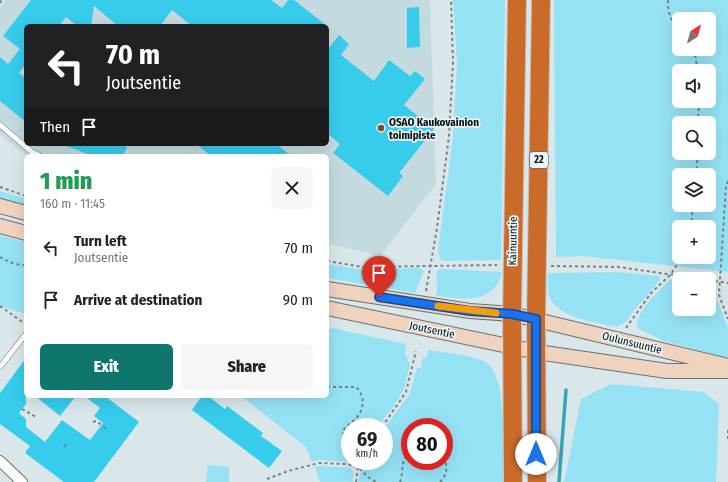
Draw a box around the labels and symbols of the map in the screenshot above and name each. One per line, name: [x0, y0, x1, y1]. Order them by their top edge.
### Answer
north arrow: [672, 12, 716, 56]
place label: OSAO Kaukovainion toimipiste: [389, 116, 479, 142]
marker: OSAO Kaukovainion toimipiste: [376, 123, 386, 133]
road number: 22: [530, 152, 548, 168]
street label: Kainuuntie: [506, 216, 520, 266]
pin: [362, 256, 396, 297]
street label: Joutsentie: [408, 319, 456, 341]
street label: Oulunsuuntie: [601, 329, 663, 357]
speed limit sign: 80: [401, 418, 453, 470]
position arrow: [515, 433, 557, 475]

